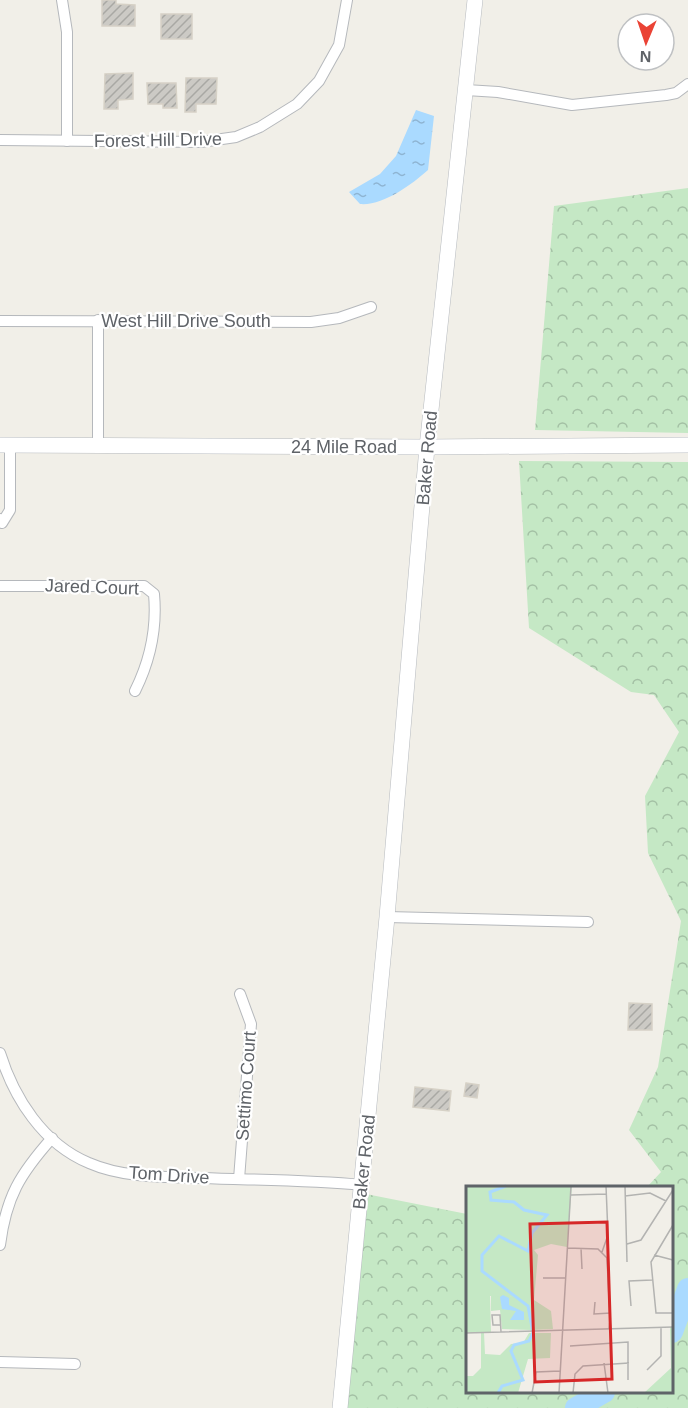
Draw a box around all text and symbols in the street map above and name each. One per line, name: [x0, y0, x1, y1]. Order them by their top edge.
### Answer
north arrow: [616, 12, 676, 72]
text: N: [639, 48, 652, 65]
street label: Forest Hill Drive: [94, 129, 222, 151]
street label: West Hill Drive South: [101, 311, 271, 331]
street label: Baker Road: [413, 410, 441, 506]
street label: 24 Mile Road: [291, 437, 397, 457]
street label: Jared Court: [45, 575, 139, 599]
street label: Settimo Court: [232, 1030, 260, 1142]
street label: Baker Road: [349, 1114, 379, 1210]
street label: Tom Drive: [128, 1162, 210, 1188]
inset map: [466, 1186, 673, 1393]

